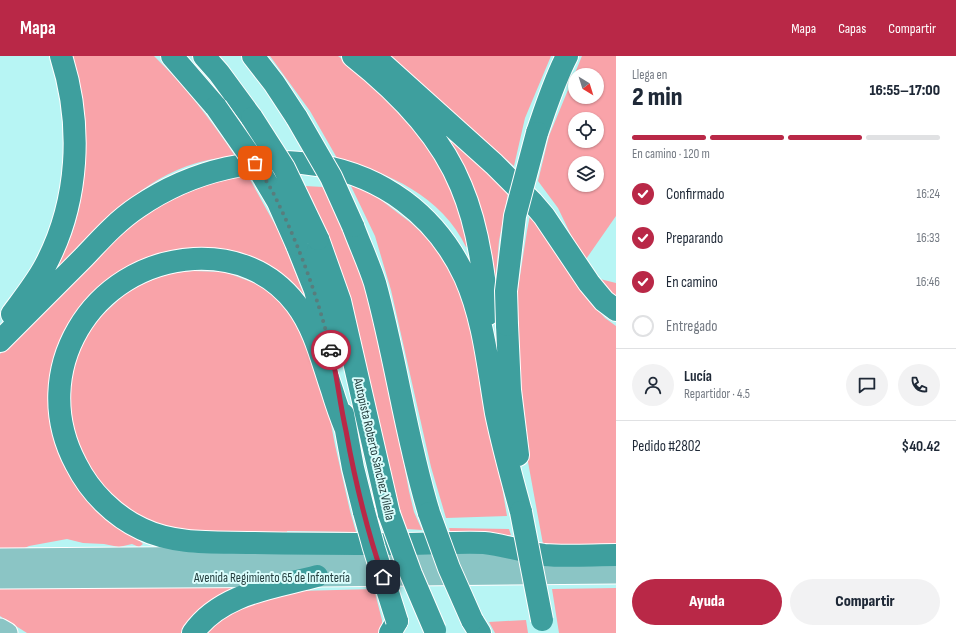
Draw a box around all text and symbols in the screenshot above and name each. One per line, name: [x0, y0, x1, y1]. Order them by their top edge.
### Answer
text: Mapa: [20, 17, 56, 40]
text: Mapa: [791, 20, 816, 37]
text: Capas: [838, 20, 866, 37]
text: Compartir: [888, 20, 936, 37]
text: Llega en: [632, 67, 667, 83]
north arrow: [568, 68, 604, 104]
map controls: [568, 68, 604, 192]
text: 16:55–17:00: [869, 81, 940, 100]
text: 2 min: [632, 82, 682, 113]
button: locate: [568, 112, 604, 148]
pin: [238, 146, 272, 180]
text: En camino · 120 m: [632, 146, 710, 162]
icon: bag: [244, 152, 266, 174]
button: layers: [568, 156, 604, 192]
icon: check: [632, 183, 654, 205]
text: Confirmado: [666, 185, 725, 204]
text: 16:24: [917, 186, 940, 202]
icon: check: [632, 227, 654, 249]
text: Preparando: [666, 229, 723, 248]
text: 16:33: [916, 230, 940, 246]
icon: check: [632, 271, 654, 293]
text: En camino: [666, 273, 718, 292]
text: 16:46: [916, 274, 940, 290]
text: Entregado: [666, 317, 717, 336]
courier: [311, 330, 351, 370]
icon: car: [320, 339, 342, 361]
button: person: [632, 364, 674, 406]
button: chat: [846, 364, 888, 406]
button: phone: [898, 364, 940, 406]
text: Lucía: [684, 367, 712, 386]
street label: Autopista Roberto Sánchez Vilella: [350, 376, 398, 522]
text: Repartidor · 4.5: [684, 386, 750, 402]
text: Pedido #2802: [632, 437, 701, 456]
text: $40.42: [901, 437, 940, 456]
pin: [366, 560, 400, 594]
icon: home: [372, 566, 394, 588]
street label: Avenida Regimiento 65 de Infantería: [193, 570, 350, 586]
button: Ayuda: [632, 579, 782, 625]
button: Compartir: [790, 579, 940, 625]

